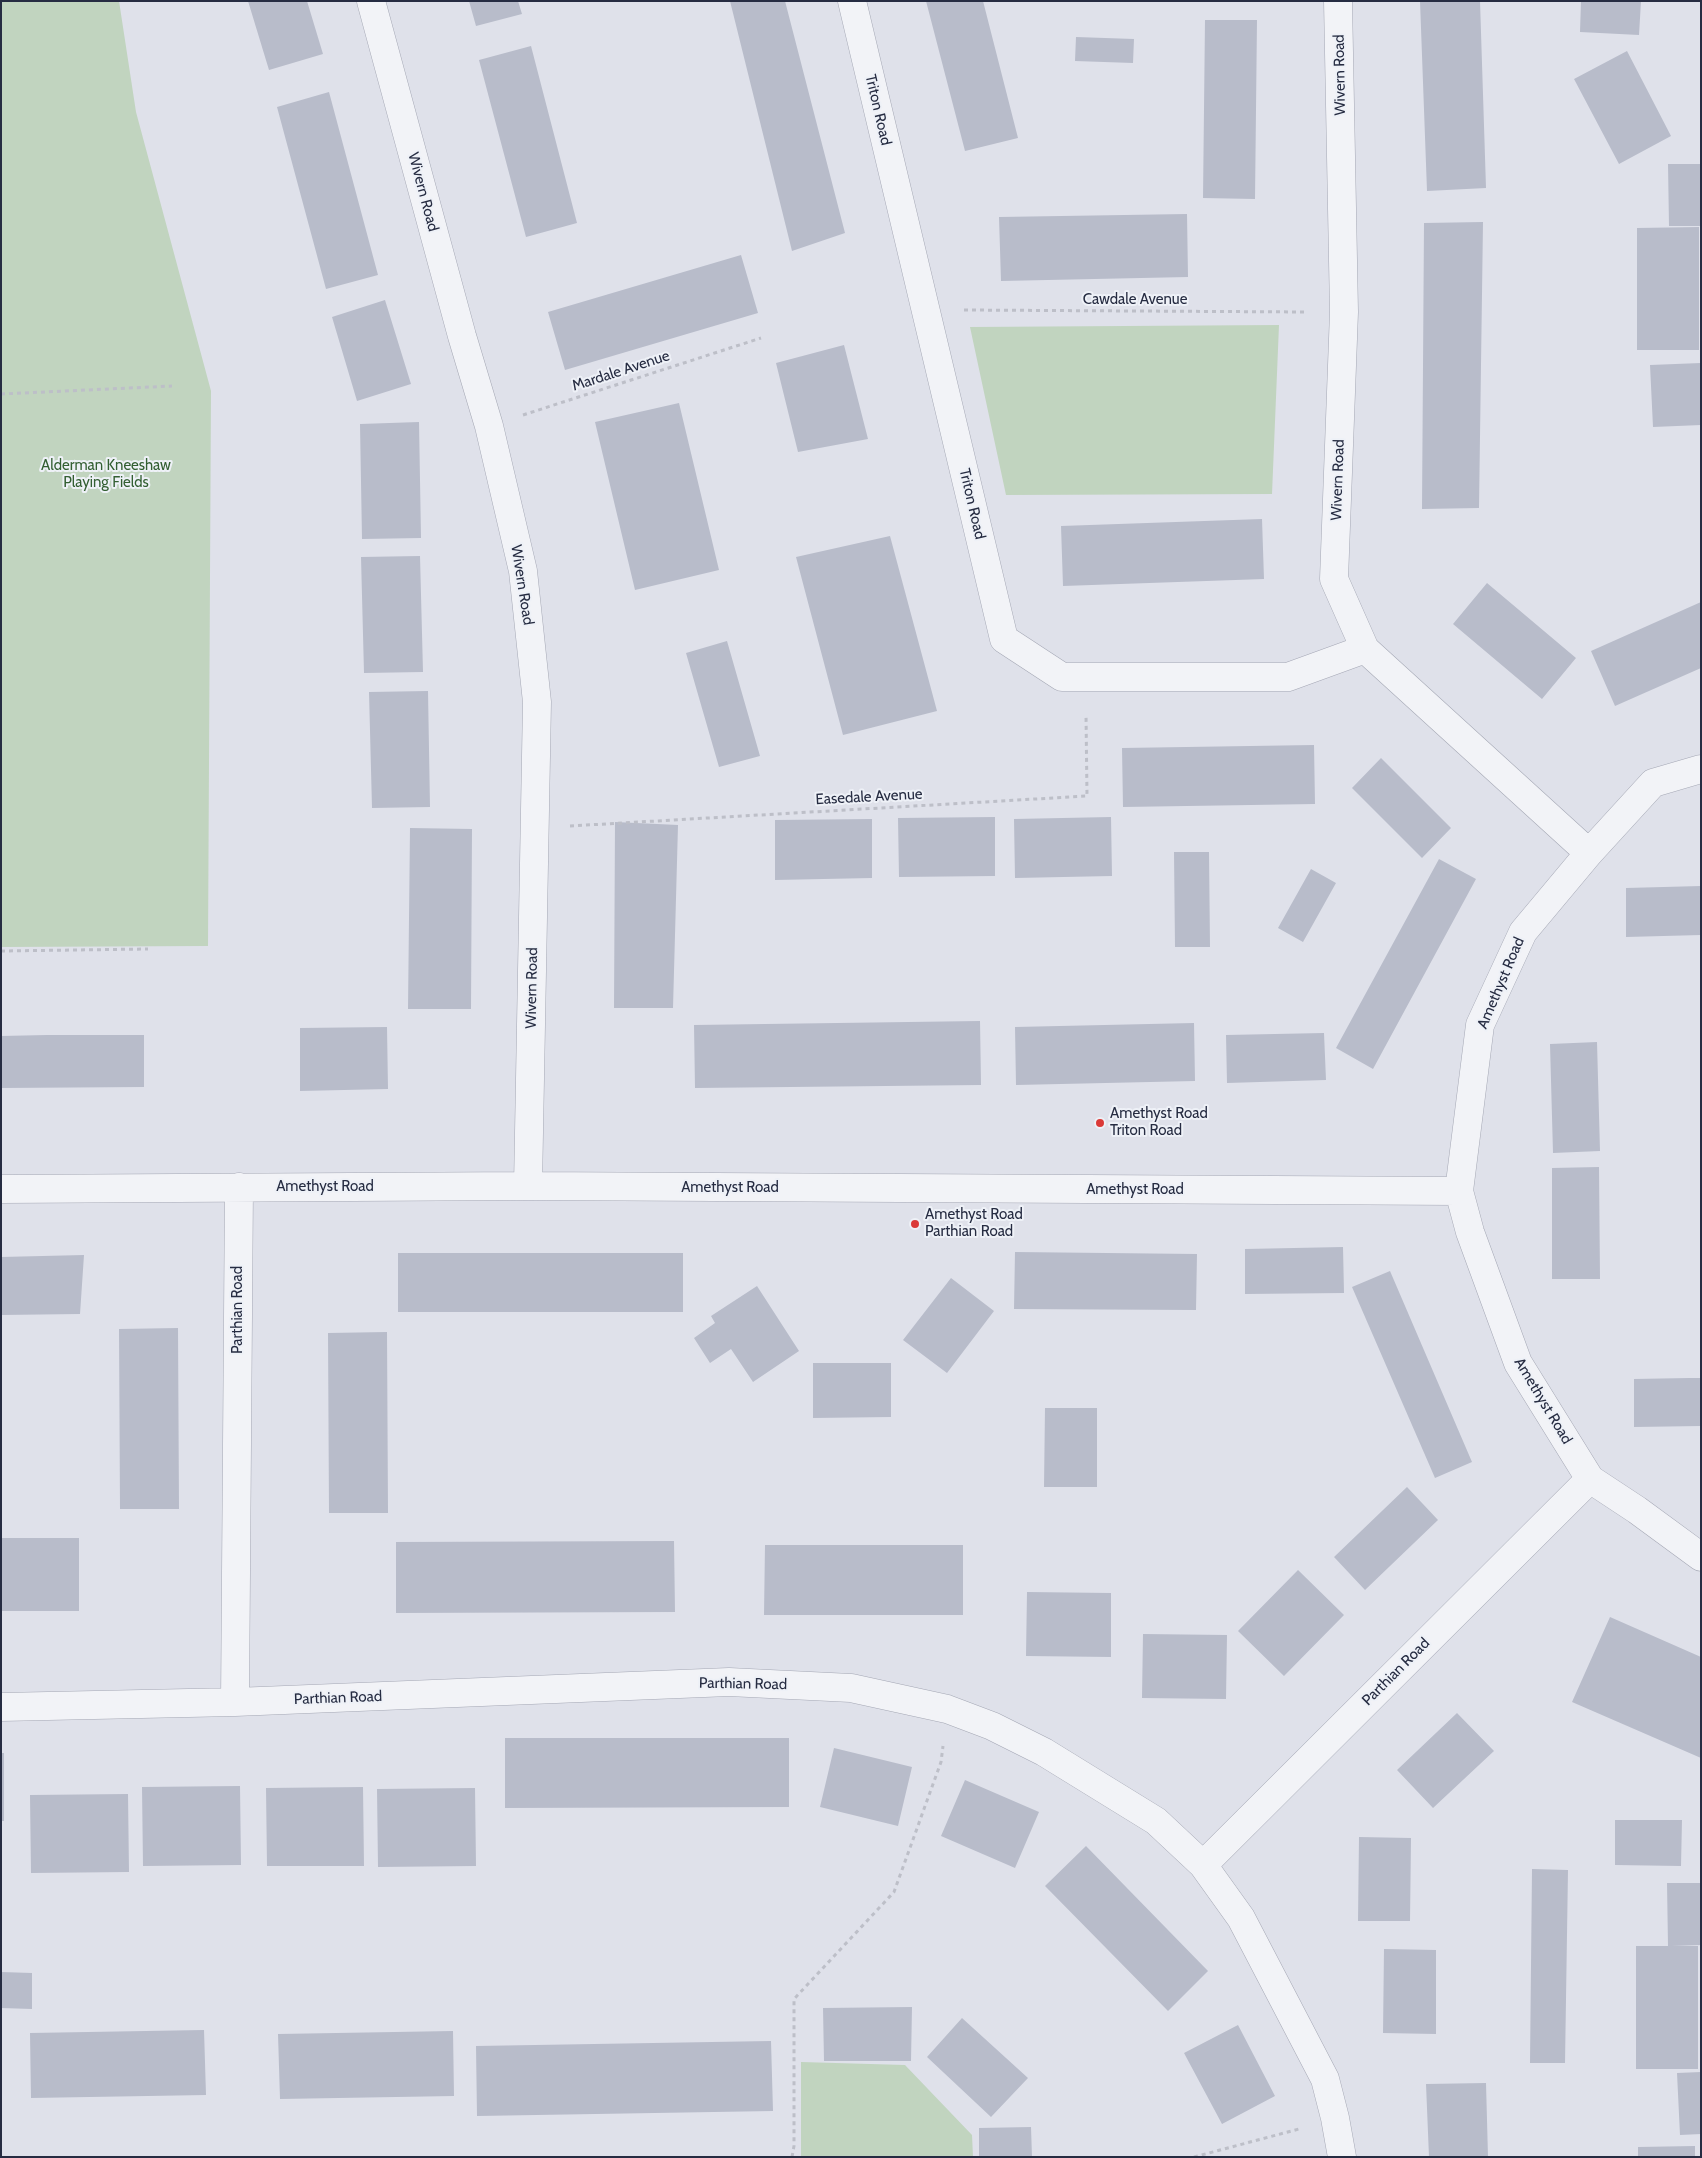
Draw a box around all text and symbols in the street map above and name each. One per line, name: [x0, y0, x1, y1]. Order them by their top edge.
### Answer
street label: Wivern Road: [1330, 34, 1350, 116]
street label: Triton Road: [861, 73, 895, 147]
street label: Wivern Road: [404, 150, 442, 234]
street label: Cawdale Avenue: [1083, 291, 1187, 309]
street label: Mardale Avenue: [570, 347, 672, 395]
street label: Wivern Road: [1328, 439, 1348, 521]
park label: Alderman Kneeshaw Playing Fields: [41, 457, 171, 492]
street label: Triton Road: [955, 467, 989, 541]
street label: Wivern Road: [507, 543, 537, 627]
street label: Easedale Avenue: [815, 785, 923, 809]
street label: Amethyst Road: [1474, 934, 1528, 1032]
street label: Wivern Road: [522, 947, 542, 1029]
place label: Amethyst Road Triton Road: [1110, 1105, 1208, 1140]
marker: Amethyst Road Triton Road: [1094, 1117, 1106, 1129]
street label: Amethyst Road: [276, 1178, 374, 1196]
street label: Amethyst Road: [681, 1179, 779, 1197]
street label: Amethyst Road: [1086, 1181, 1184, 1199]
place label: Amethyst Road Parthian Road: [925, 1206, 1023, 1241]
marker: Amethyst Road Parthian Road: [909, 1218, 921, 1230]
street label: Parthian Road: [229, 1266, 247, 1354]
street label: Amethyst Road: [1510, 1354, 1576, 1448]
street label: Parthian Road: [1358, 1634, 1434, 1710]
street label: Parthian Road: [699, 1674, 787, 1694]
street label: Parthian Road: [294, 1687, 382, 1709]

